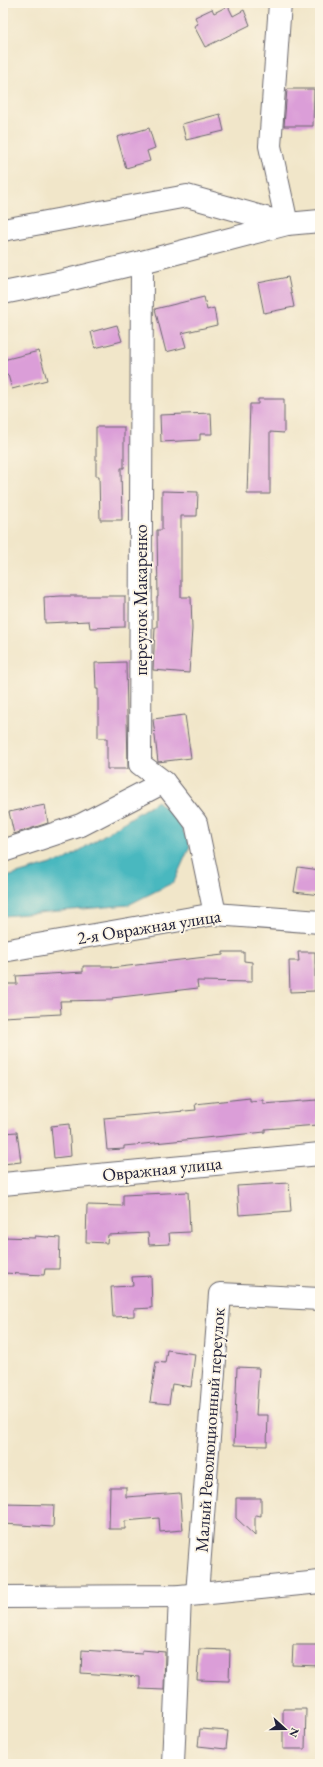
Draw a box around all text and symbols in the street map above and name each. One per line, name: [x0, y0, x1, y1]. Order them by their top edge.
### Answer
street label: переулок Макаренко: [129, 524, 152, 676]
street label: 2-я Овражная улица: [75, 904, 223, 949]
street label: Овражная улица: [101, 1151, 224, 1186]
street label: Малый Революционный переулок: [189, 1307, 230, 1553]
north arrow: [265, 1709, 305, 1749]
text: N: [286, 1726, 302, 1739]

